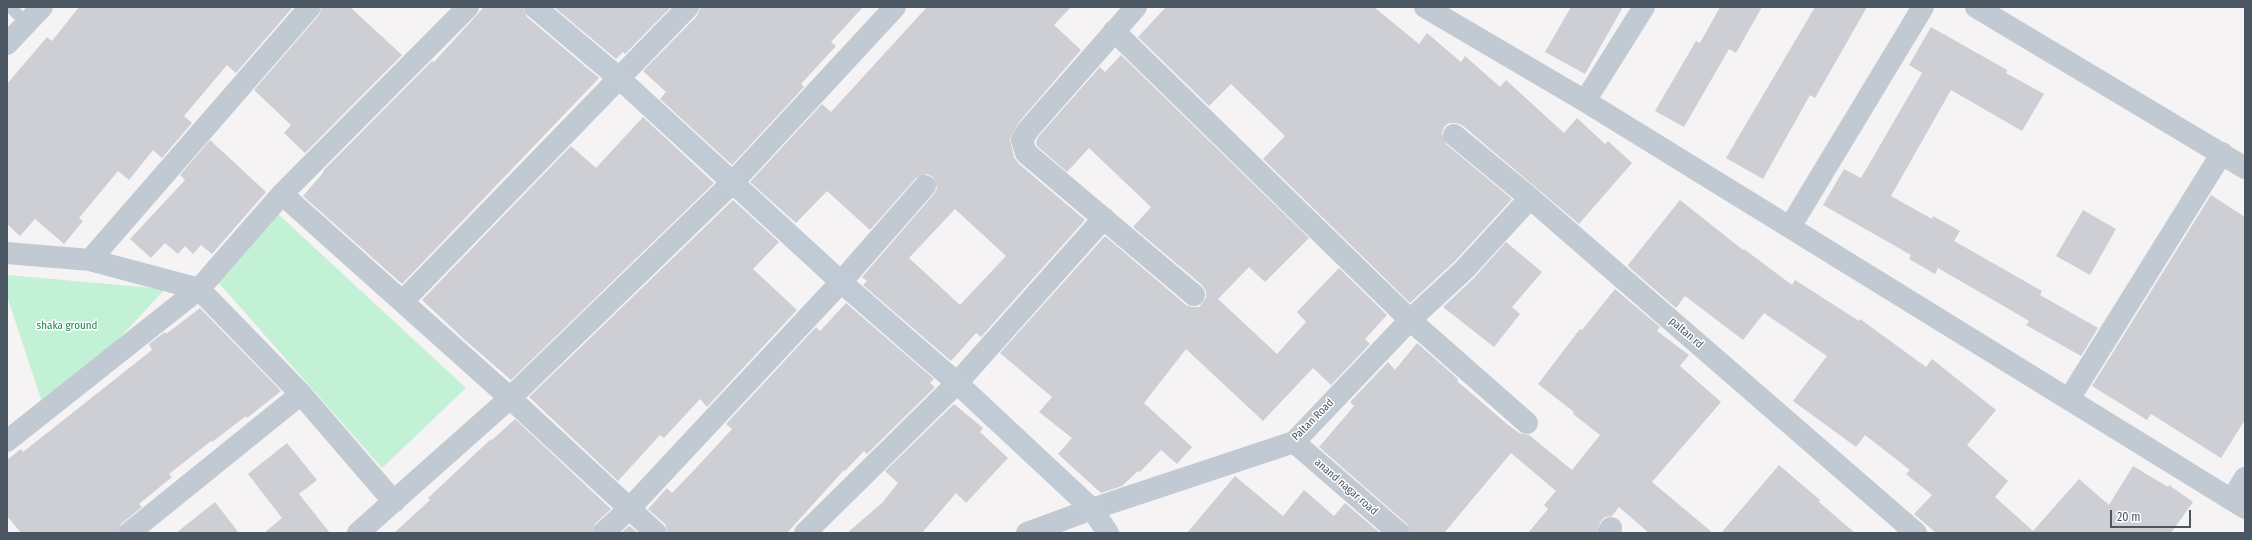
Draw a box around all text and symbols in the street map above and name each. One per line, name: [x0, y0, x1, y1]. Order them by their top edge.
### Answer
street label: paltan rd: [1666, 315, 1706, 351]
park label: shaka ground: [37, 319, 97, 333]
street label: Paltan Road: [1289, 396, 1337, 444]
street label: anand nagar road: [1312, 456, 1380, 518]
scale bar: [2112, 502, 2193, 528]
text: 20 m: [2117, 510, 2141, 524]

